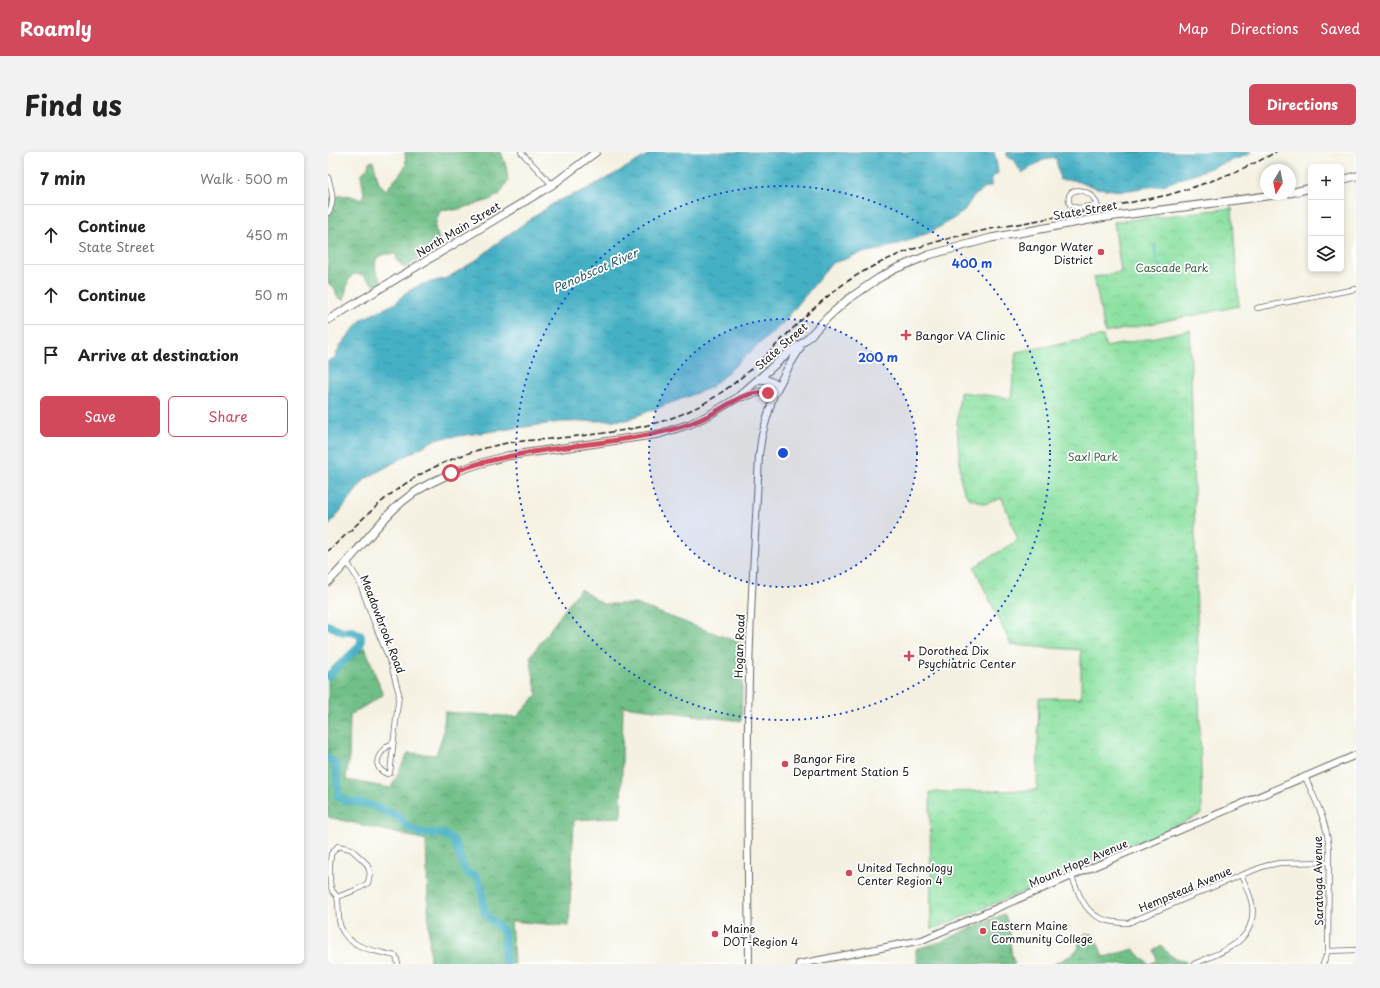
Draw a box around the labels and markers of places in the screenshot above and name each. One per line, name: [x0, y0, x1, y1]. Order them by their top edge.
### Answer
place label: Bangor Water District: [1018, 238, 1094, 268]
marker: Bangor Water District: [1096, 247, 1106, 257]
place label: Bangor VA Clinic: [915, 327, 1006, 344]
marker: Bangor VA Clinic: [900, 329, 912, 341]
centre of rings: [776, 446, 790, 460]
place label: Dorothea Dix Psychiatric Center: [918, 642, 1017, 672]
marker: Dorothea Dix Psychiatric Center: [903, 650, 915, 662]
place label: Bangor Fire Department Station 5: [793, 750, 909, 780]
marker: Bangor Fire Department Station 5: [780, 759, 790, 769]
place label: United Technology Center Region 4: [857, 859, 953, 889]
marker: United Technology Center Region 4: [844, 868, 854, 878]
place label: Eastern Maine Community College: [991, 917, 1093, 947]
place label: Maine DOT-Region 4: [723, 920, 798, 950]
marker: Eastern Maine Community College: [978, 926, 988, 936]
marker: Maine DOT-Region 4: [710, 929, 720, 939]

